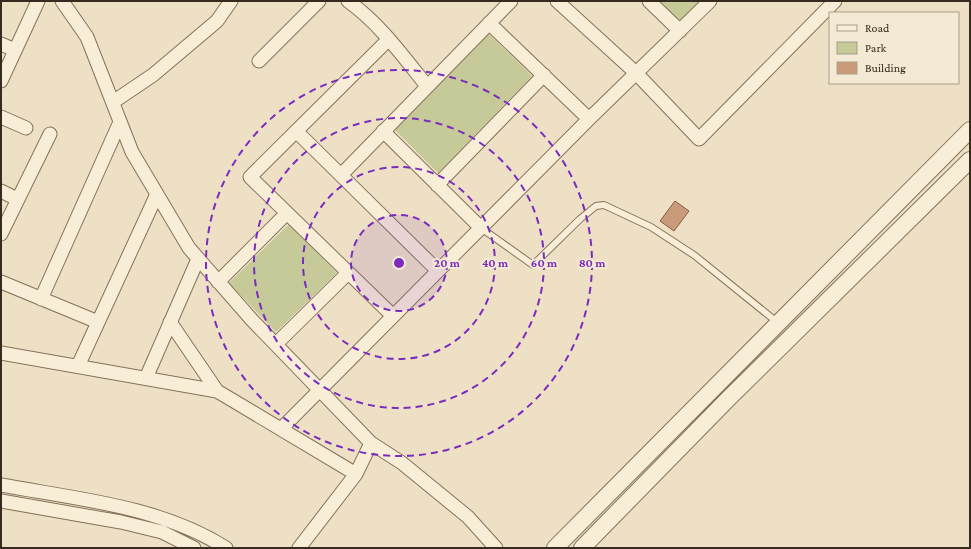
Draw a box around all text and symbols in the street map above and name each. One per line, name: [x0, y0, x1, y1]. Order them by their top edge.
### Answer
legend: [829, 12, 959, 84]
text: Road: [865, 21, 890, 35]
text: Park: [865, 41, 887, 55]
text: Building: [865, 61, 906, 75]
centre of rings: [392, 256, 406, 270]
text: 20 m: [434, 256, 461, 270]
text: 40 m: [482, 256, 509, 270]
text: 60 m: [531, 256, 558, 270]
text: 80 m: [579, 256, 606, 270]

